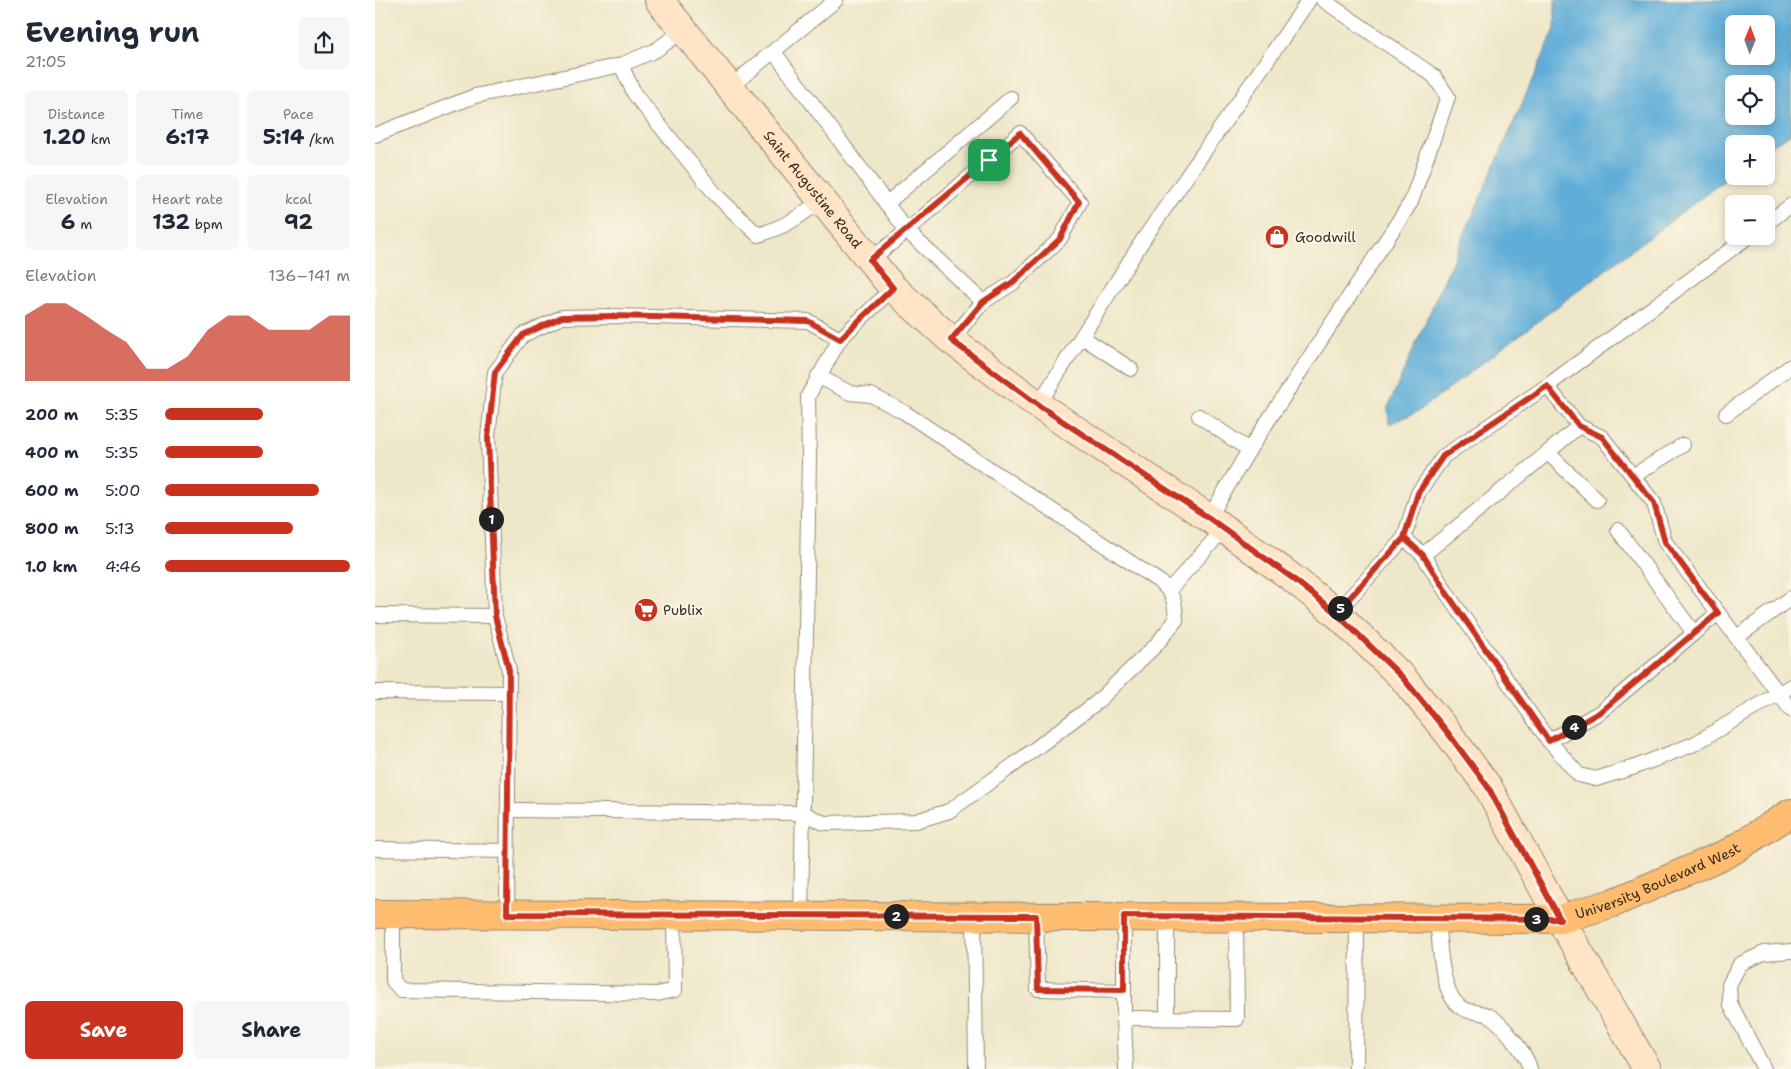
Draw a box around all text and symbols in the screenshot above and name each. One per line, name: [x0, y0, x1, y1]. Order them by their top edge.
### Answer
text: Evening run: [25, 13, 200, 51]
north arrow: [1725, 15, 1775, 65]
map controls: [1725, 15, 1775, 245]
button: share: [298, 17, 350, 69]
text: 21:05: [25, 51, 66, 72]
button: locate: [1725, 75, 1775, 125]
text: Distance: [48, 105, 105, 123]
text: Time: [171, 105, 204, 123]
text: Pace: [283, 105, 314, 123]
text: 1.20: [43, 123, 86, 151]
text: 6:17: [166, 123, 209, 151]
text: 5:14: [263, 123, 305, 151]
street label: Saint Augustine Road: [760, 127, 866, 252]
text: km: [86, 130, 110, 148]
text: /km: [305, 130, 334, 148]
button: +: [1725, 135, 1775, 185]
pin: [968, 139, 1010, 181]
icon: arrive: [975, 146, 1003, 174]
text: Elevation: [45, 190, 108, 208]
text: Heart rate: [152, 190, 223, 208]
text: kcal: [285, 190, 312, 208]
button: −: [1725, 195, 1775, 245]
text: 6: [61, 208, 75, 236]
text: 132: [152, 208, 190, 236]
text: 92: [284, 208, 313, 236]
text: m: [75, 215, 92, 233]
text: bpm: [190, 215, 223, 233]
shop icon: Goodwill: [1264, 224, 1290, 250]
place label: Goodwill: [1295, 228, 1356, 246]
text: Elevation: [25, 265, 97, 286]
text: 136–141 m: [269, 265, 350, 286]
text: 200 m: [25, 404, 78, 425]
text: 5:35: [105, 404, 138, 425]
text: 400 m: [25, 442, 79, 463]
text: 5:35: [105, 442, 138, 463]
text: 600 m: [25, 480, 79, 501]
text: 5:00: [105, 480, 140, 501]
pin: 1: [479, 506, 503, 532]
text: 1: [488, 510, 495, 528]
text: 800 m: [25, 518, 79, 539]
text: 5:13: [105, 518, 135, 539]
text: 1.0 km: [25, 556, 77, 577]
text: 4:46: [105, 556, 141, 577]
pin: 5: [1327, 596, 1353, 620]
supermarket icon: Publix: [633, 597, 659, 623]
text: 5: [1336, 599, 1345, 617]
place label: Publix: [663, 601, 703, 619]
pin: 4: [1561, 714, 1587, 740]
text: 4: [1570, 718, 1579, 736]
street label: University Boulevard West: [1573, 839, 1744, 923]
pin: 2: [883, 904, 909, 928]
pin: 3: [1523, 906, 1549, 932]
text: 2: [892, 907, 901, 925]
text: 3: [1532, 910, 1541, 928]
button: Save: [25, 1001, 183, 1059]
button: Share: [193, 1001, 350, 1059]

